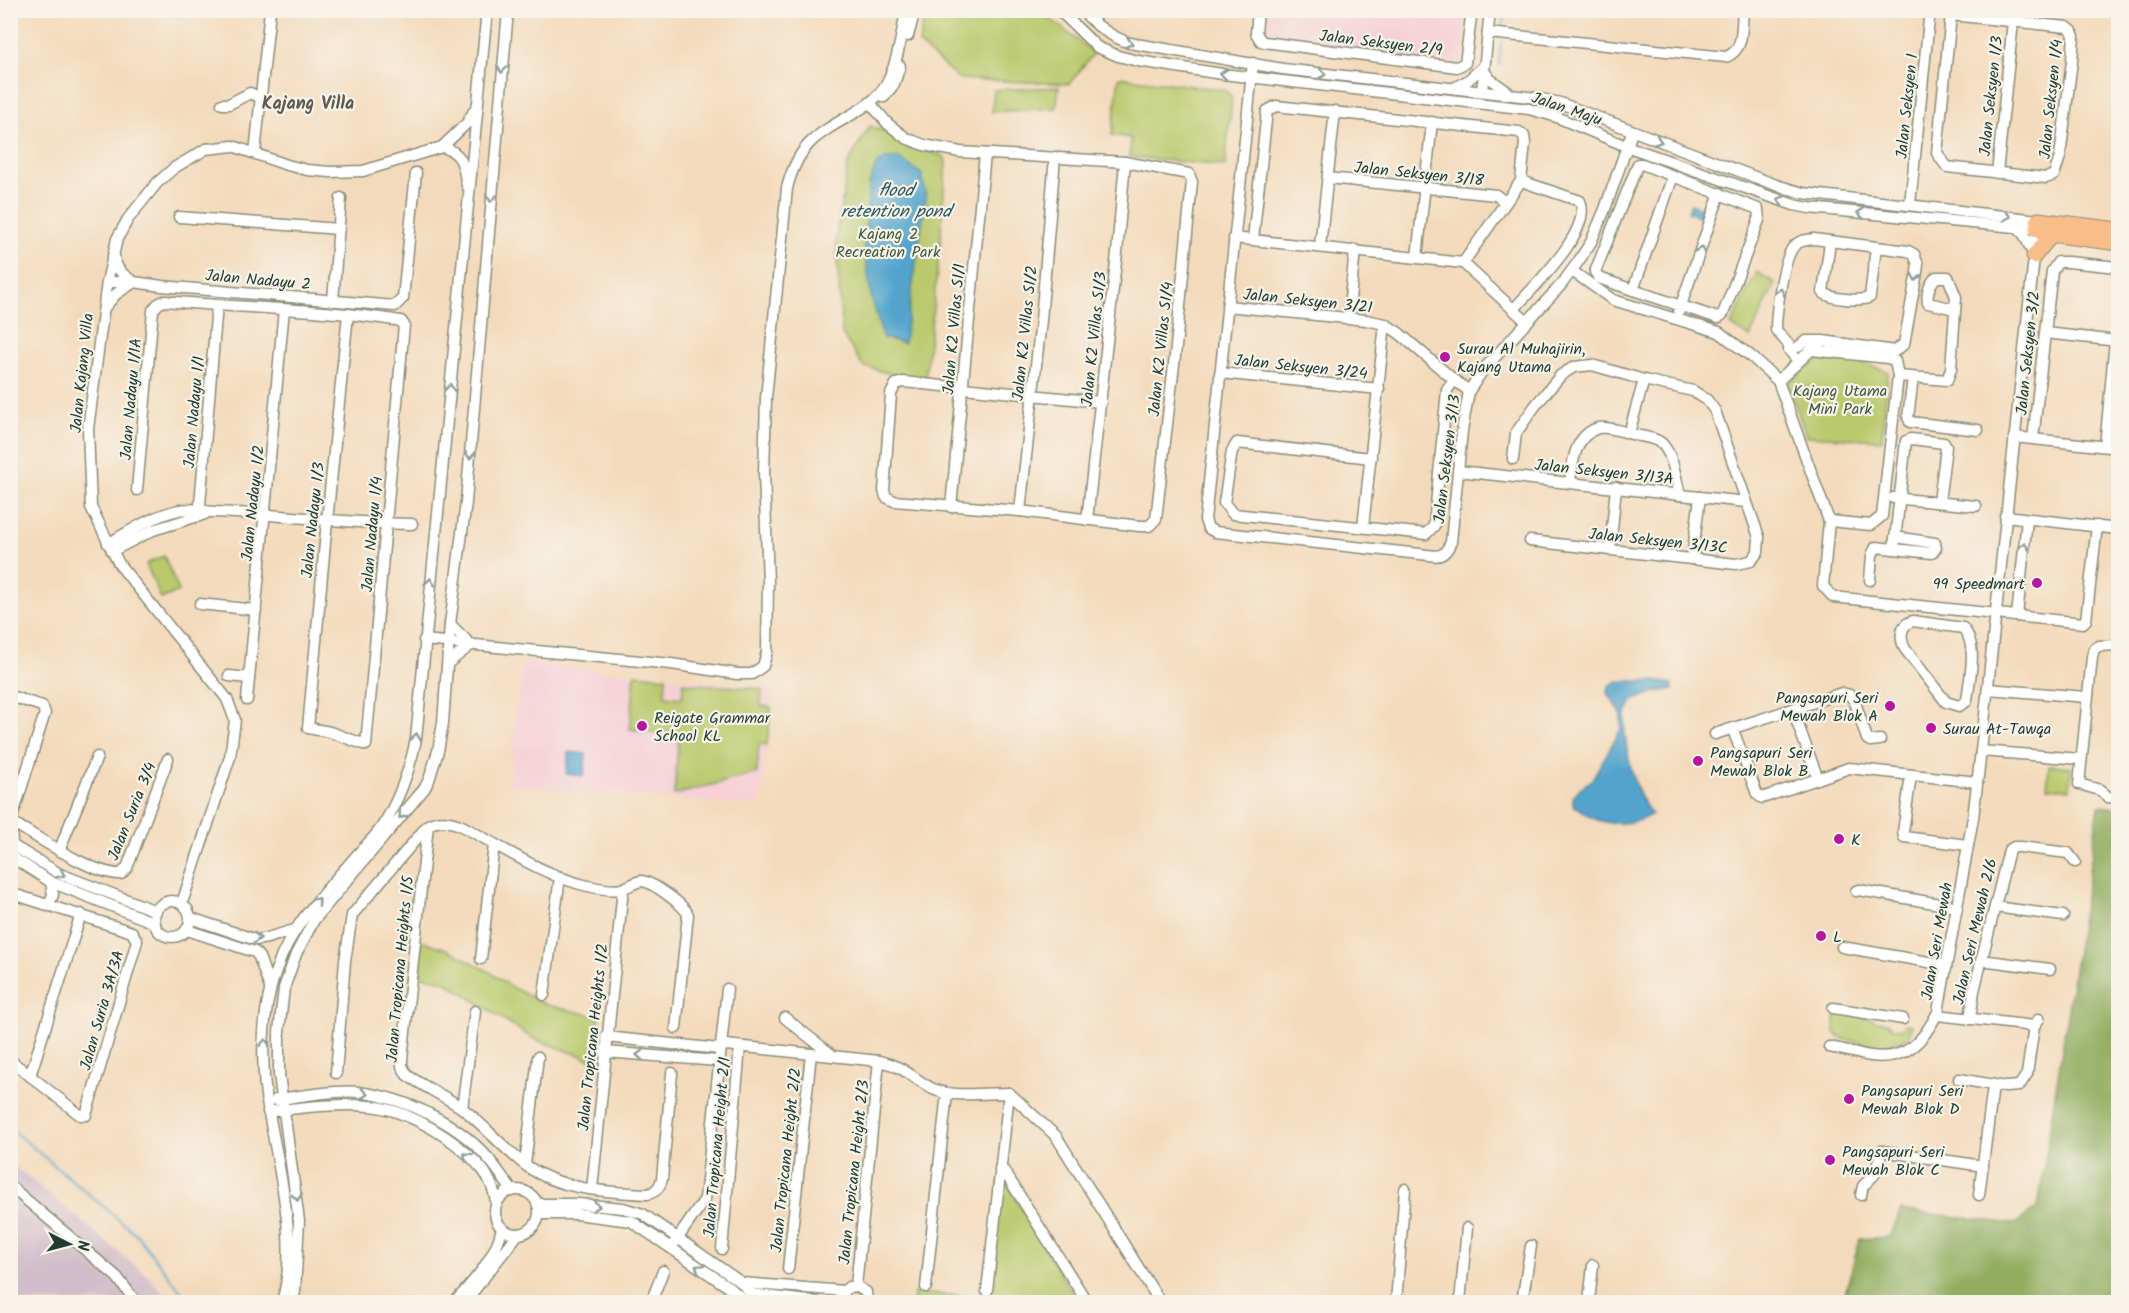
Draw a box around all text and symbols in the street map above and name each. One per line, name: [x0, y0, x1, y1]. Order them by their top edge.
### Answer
street label: Jalan Seksyen 2/9: [1318, 24, 1444, 63]
one-way arrow: [1124, 35, 1134, 48]
street label: Jalan Seksyen 1/3: [1973, 35, 2010, 158]
street label: Jalan Seksyen 1/4: [2033, 38, 2070, 160]
street label: Jalan Seksyen 1: [1890, 52, 1925, 160]
one-way arrow: [496, 64, 509, 73]
one-way arrow: [1317, 67, 1326, 79]
one-way arrow: [1219, 68, 1228, 80]
street label: Jalan Maju: [1528, 86, 1605, 133]
district label: Kajang Villa: [262, 90, 354, 119]
one-way arrow: [1652, 134, 1663, 147]
street label: Jalan Seksyen 3/18: [1353, 155, 1485, 194]
water label: flood retention pond: [841, 177, 955, 227]
one-way arrow: [484, 193, 497, 202]
one-way arrow: [1776, 195, 1787, 208]
one-way arrow: [1856, 207, 1865, 220]
one-way arrow: [2002, 209, 2011, 221]
park label: Kajang 2 Recreation Park: [836, 222, 941, 265]
one-way arrow: [1693, 245, 1706, 256]
street label: Jalan K2 Villas S1/1: [936, 262, 973, 396]
street label: Jalan Nadayu 2: [204, 263, 312, 298]
street label: Jalan K2 Villas S1/2: [1006, 264, 1045, 402]
street label: Jalan K2 Villas S1/3: [1075, 270, 1114, 408]
one-way arrow: [1910, 272, 1923, 282]
street label: Jalan K2 Villas S1/4: [1142, 280, 1181, 418]
street label: Jalan Seksyen 3/21: [1242, 282, 1374, 321]
one-way arrow: [1773, 287, 1786, 297]
street label: Jalan Seksyen 3/2: [2010, 290, 2047, 417]
street label: Jalan Kajang Villa: [64, 312, 101, 434]
street label: Jalan Nadayu 1/1A: [114, 337, 149, 461]
place label: Surau Al Muhajirin, Kajang Utama: [1457, 337, 1586, 380]
street label: Jalan Seksyen 3/24: [1233, 348, 1369, 387]
marker: Surau Al Muhajirin, Kajang Utama: [1438, 350, 1452, 364]
street label: Jalan Nadayu 1/1: [177, 355, 212, 469]
park label: Kajang Utama Mini Park: [1793, 379, 1887, 422]
one-way arrow: [443, 383, 456, 392]
street label: Jalan Seksyen 3/13: [1427, 393, 1468, 525]
street label: Jalan Nadayu 1/2: [235, 444, 272, 563]
one-way arrow: [464, 451, 477, 460]
street label: Jalan Seksyen 3/13A: [1533, 453, 1675, 492]
street label: Jalan Nadayu 1/3: [295, 461, 332, 579]
street label: Jalan Nadayu 1/4: [355, 475, 390, 593]
street label: Jalan Seksyen 3/13C: [1587, 522, 1729, 561]
one-way arrow: [2017, 542, 2030, 551]
place label: 99 Speedmart: [1933, 572, 2026, 597]
marker: 99 Speedmart: [2030, 576, 2044, 590]
one-way arrow: [423, 577, 436, 586]
place label: Pangsapuri Seri Mewah Blok A: [1776, 686, 1879, 729]
marker: Pangsapuri Seri Mewah Blok A: [1883, 699, 1897, 713]
place label: Reigate Grammar School KL: [654, 706, 772, 749]
place label: Surau At-Tawqa: [1943, 717, 2051, 742]
marker: Reigate Grammar School KL: [635, 719, 649, 733]
marker: Surau At-Tawqa: [1924, 721, 1938, 735]
one-way arrow: [409, 732, 421, 741]
place label: Pangsapuri Seri Mewah Blok B: [1710, 741, 1813, 784]
marker: Pangsapuri Seri Mewah Blok B: [1691, 754, 1705, 768]
street label: Jalan Suria 3/4: [101, 758, 164, 865]
one-way arrow: [399, 808, 410, 819]
place label: K: [1851, 828, 1861, 853]
marker: K: [1832, 832, 1846, 846]
street label: Jalan Seri Mewah 2/6: [1946, 856, 2004, 1007]
one-way arrow: [54, 866, 65, 878]
street label: Jalan Tropicana Heights 1/5: [380, 873, 421, 1064]
street label: Jalan Seri Mewah: [1915, 880, 1960, 1002]
one-way arrow: [310, 897, 321, 908]
place label: L: [1833, 925, 1842, 950]
marker: L: [1814, 929, 1828, 943]
one-way arrow: [253, 932, 262, 945]
street label: Jalan Tropicana Heights 1/2: [571, 942, 616, 1132]
street label: Jalan Suria 3A/3A: [73, 947, 132, 1073]
one-way arrow: [258, 1039, 271, 1048]
one-way arrow: [636, 1049, 645, 1062]
street label: Jalan Tropicana Height 2/1: [697, 1056, 738, 1239]
street label: Jalan Tropicana Height 2/2: [764, 1066, 809, 1254]
street label: Jalan Tropicana Height 2/3: [832, 1079, 877, 1266]
place label: Pangsapuri Seri Mewah Blok D: [1861, 1079, 1964, 1122]
one-way arrow: [360, 1087, 369, 1099]
marker: Pangsapuri Seri Mewah Blok D: [1842, 1092, 1856, 1106]
place label: Pangsapuri Seri Mewah Blok C: [1842, 1140, 1945, 1183]
one-way arrow: [463, 1152, 474, 1163]
marker: Pangsapuri Seri Mewah Blok C: [1823, 1153, 1837, 1167]
one-way arrow: [290, 1192, 303, 1202]
one-way arrow: [592, 1199, 601, 1212]
north arrow: [39, 1214, 99, 1274]
text: N: [69, 1239, 95, 1252]
one-way arrow: [695, 1264, 706, 1275]

